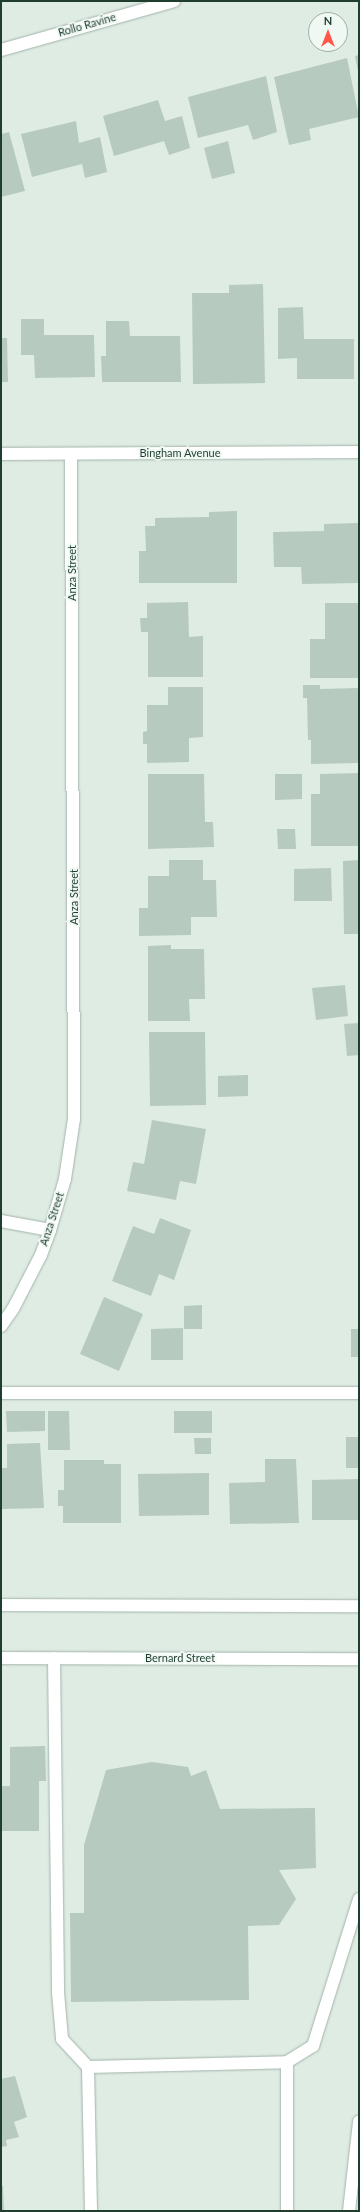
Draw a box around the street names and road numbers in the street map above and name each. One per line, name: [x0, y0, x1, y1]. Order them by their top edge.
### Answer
street label: Rollo Ravine: [57, 10, 117, 40]
street label: Bingham Avenue: [139, 446, 221, 460]
street label: Anza Street: [65, 545, 79, 601]
street label: Anza Street: [67, 869, 81, 925]
street label: Anza Street: [37, 1190, 67, 1248]
street label: Bernard Street: [145, 1651, 215, 1665]

